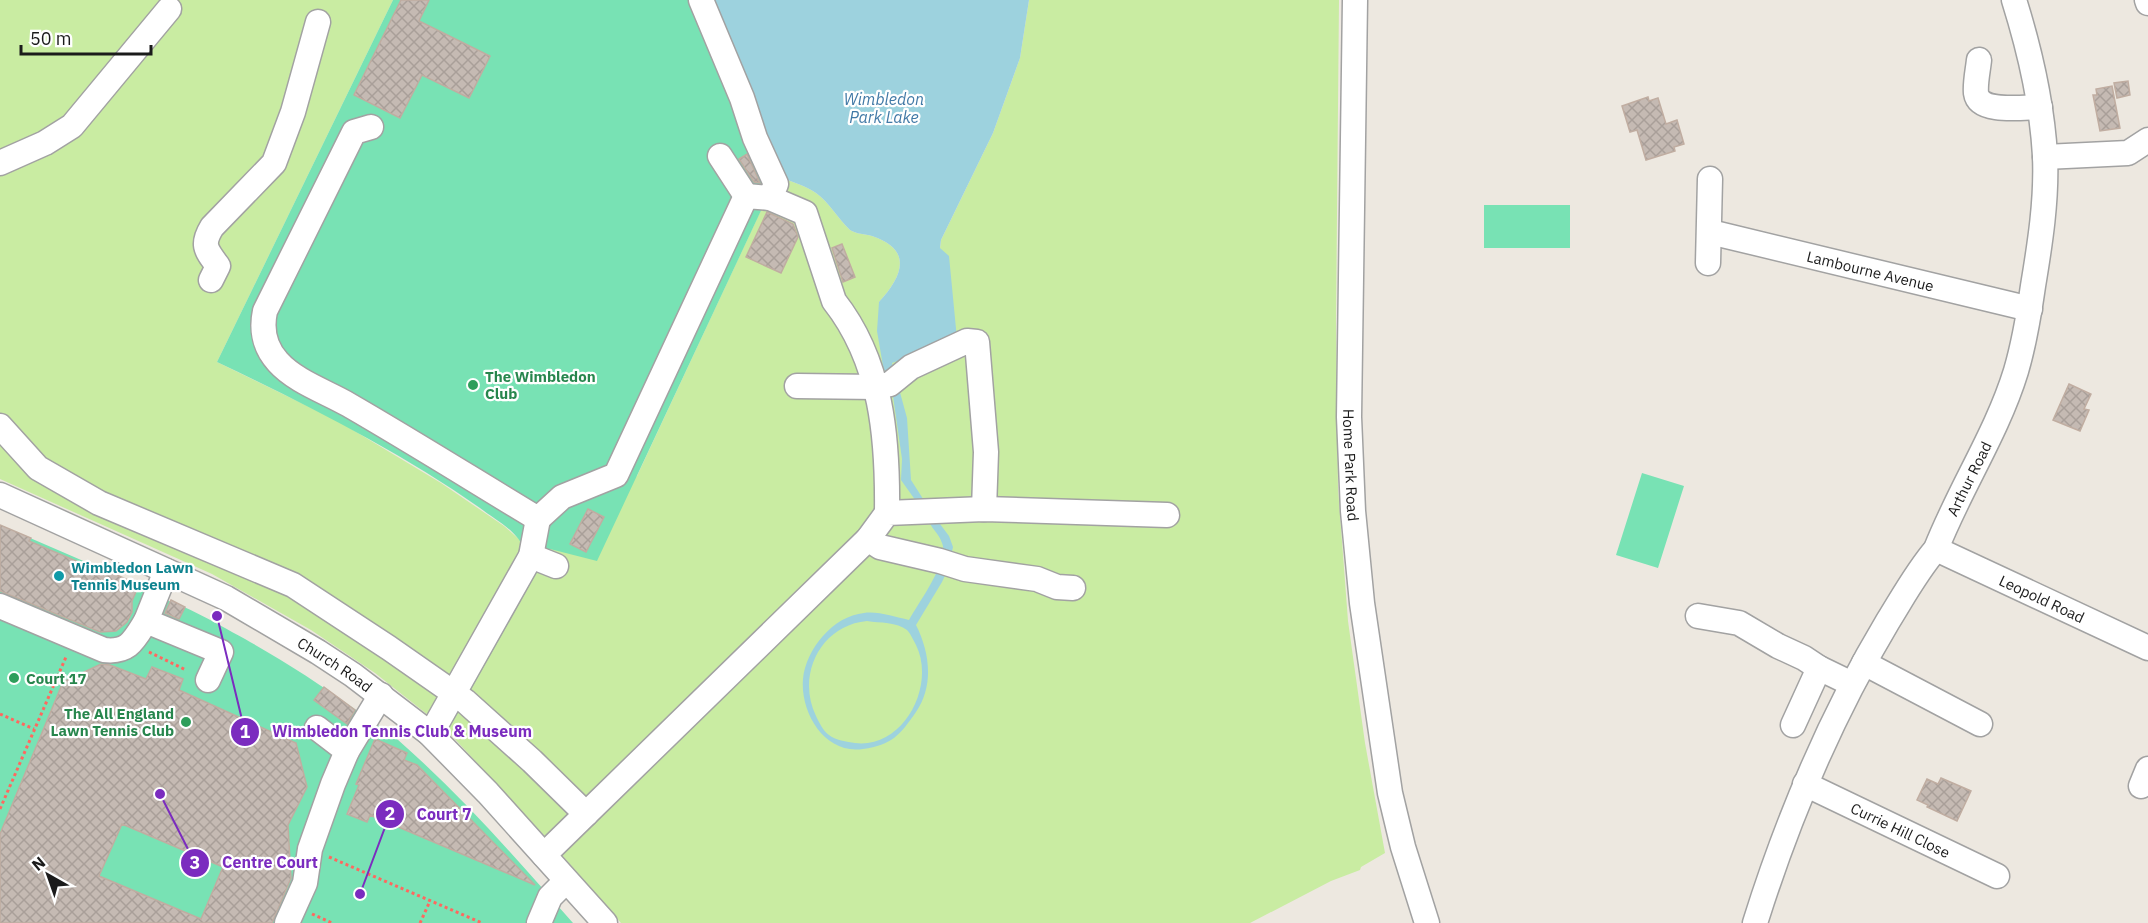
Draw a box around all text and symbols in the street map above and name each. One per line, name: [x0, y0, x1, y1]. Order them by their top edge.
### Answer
scale bar: [21, 18, 152, 56]
text: 50 m: [30, 27, 72, 50]
water label: Wimbledon Park Lake: [844, 89, 924, 127]
street label: Lambourne Avenue: [1805, 246, 1936, 295]
place label: The Wimbledon Club: [485, 367, 596, 403]
marker: The Wimbledon Club: [466, 378, 480, 392]
street label: Home Park Road: [1339, 409, 1363, 522]
street label: Arthur Road: [1942, 438, 1995, 519]
place label: Wimbledon Lawn Tennis Museum: [71, 558, 193, 594]
marker: Wimbledon Lawn Tennis Museum: [52, 569, 66, 583]
street label: Leopold Road: [1996, 570, 2088, 627]
street label: Church Road: [294, 633, 376, 696]
place label: Court 17: [26, 669, 87, 688]
marker: Court 17: [7, 671, 21, 685]
place label: The All England Lawn Tennis Club: [51, 704, 174, 740]
marker: The All England Lawn Tennis Club: [179, 715, 193, 729]
callout: Wimbledon Tennis Club & Museum: [230, 715, 544, 749]
text: 1: [240, 720, 251, 743]
text: Wimbledon Tennis Club & Museum: [272, 721, 532, 741]
callout: Court 7: [375, 797, 484, 831]
street label: Currie Hill Close: [1848, 798, 1953, 862]
text: 2: [385, 802, 395, 825]
text: Court 7: [416, 804, 472, 824]
north arrow: [18, 845, 78, 905]
callout: Centre Court: [180, 846, 330, 880]
text: 3: [190, 851, 200, 874]
text: N: [27, 852, 49, 875]
text: Centre Court: [222, 852, 318, 872]

